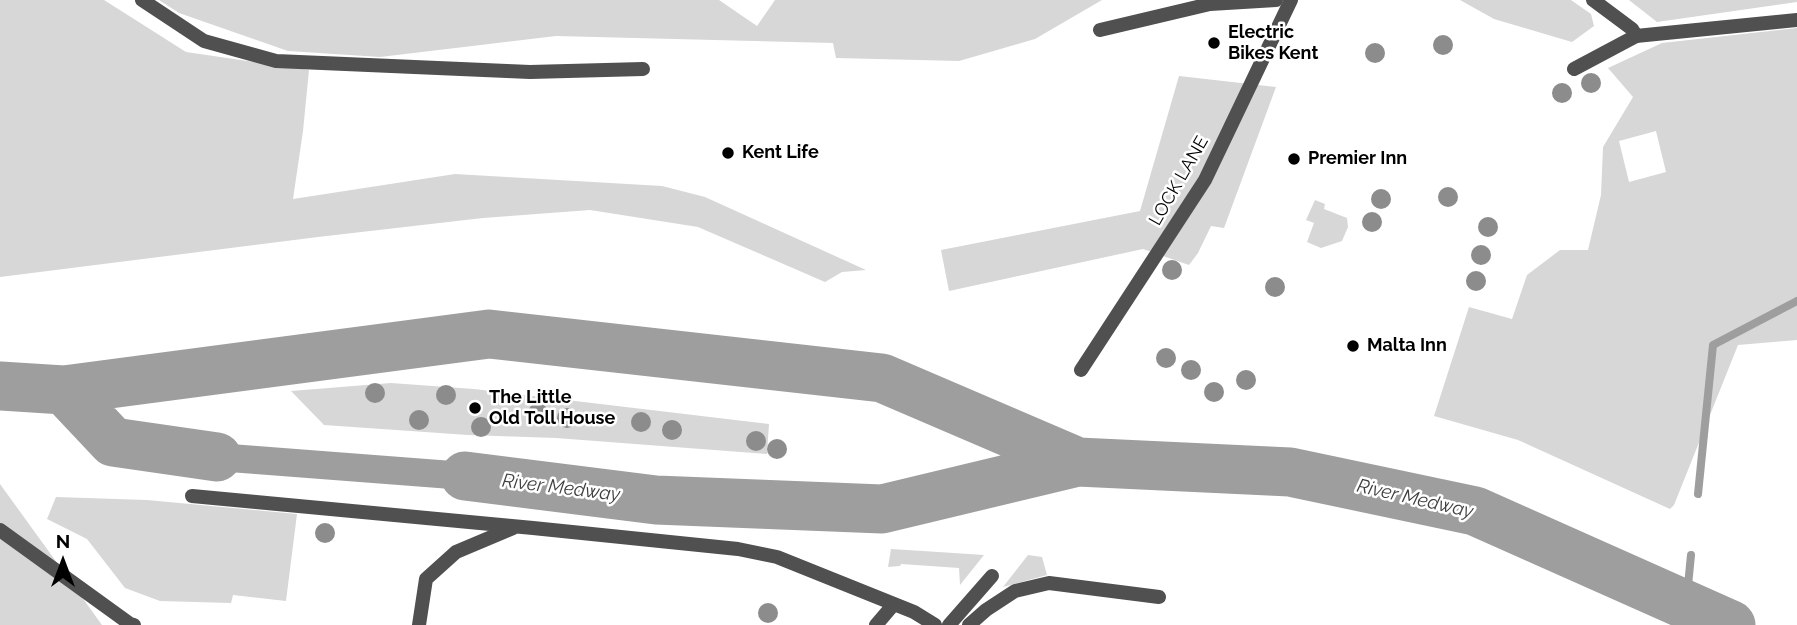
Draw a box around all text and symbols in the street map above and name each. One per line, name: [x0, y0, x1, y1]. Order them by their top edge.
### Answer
place label: Electric Bikes Kent: [1228, 22, 1318, 64]
marker: Electric Bikes Kent: [1206, 35, 1222, 51]
street label: LOCK LANE: [1145, 133, 1213, 229]
place label: Kent Life: [742, 142, 819, 164]
marker: Kent Life: [720, 145, 736, 161]
place label: Premier Inn: [1308, 148, 1407, 170]
marker: Premier Inn: [1286, 151, 1302, 167]
place label: Malta Inn: [1367, 335, 1447, 357]
marker: Malta Inn: [1345, 338, 1361, 354]
place label: The Little Old Toll House: [489, 387, 615, 430]
marker: The Little Old Toll House: [467, 400, 483, 416]
water label: River Medway: [501, 469, 621, 507]
water label: River Medway: [1355, 475, 1475, 523]
north arrow: [28, 527, 98, 597]
text: N: [56, 530, 70, 552]

